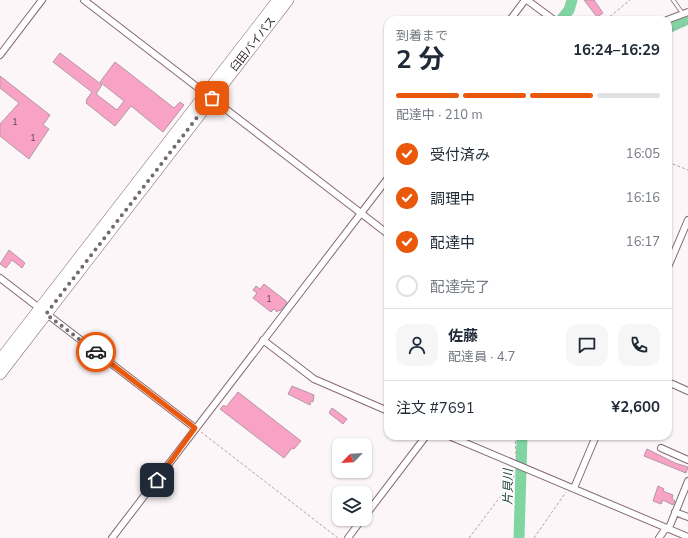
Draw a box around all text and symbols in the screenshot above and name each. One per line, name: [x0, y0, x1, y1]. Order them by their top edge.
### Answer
street label: 臼田バイパス: [227, 13, 279, 75]
text: 到着まで: [396, 27, 448, 45]
text: 16:24–16:29: [573, 40, 660, 60]
text: 2 分: [396, 42, 445, 77]
pin: [195, 81, 229, 115]
icon: bag: [201, 87, 223, 109]
text: 配達中 · 210 m: [396, 106, 483, 124]
house number: 1: [12, 116, 18, 128]
house number: 1: [30, 132, 36, 144]
icon: check: [396, 143, 418, 165]
text: 受付済み: [430, 145, 490, 165]
text: 16:05: [626, 145, 660, 163]
icon: check: [396, 187, 418, 209]
text: 調理中: [430, 189, 475, 209]
text: 16:16: [626, 189, 660, 207]
icon: check: [396, 231, 418, 253]
text: 配達中: [430, 233, 475, 253]
text: 16:17: [626, 233, 660, 251]
text: 配達完了: [430, 277, 490, 297]
house number: 1: [266, 293, 272, 305]
button: person: [396, 324, 438, 366]
button: chat: [566, 324, 608, 366]
button: phone: [618, 324, 660, 366]
text: 佐藤: [448, 326, 478, 346]
courier: [76, 332, 116, 372]
icon: car: [85, 341, 107, 363]
text: 配達員 · 4.7: [448, 348, 515, 366]
text: ¥2,600: [611, 397, 660, 417]
text: 注文 #7691: [396, 398, 475, 418]
north arrow: [332, 438, 372, 478]
map controls: [332, 438, 372, 526]
pin: [140, 463, 174, 497]
water label: 片貝川: [500, 467, 516, 505]
icon: home: [146, 469, 168, 491]
button: layers: [332, 486, 372, 526]

